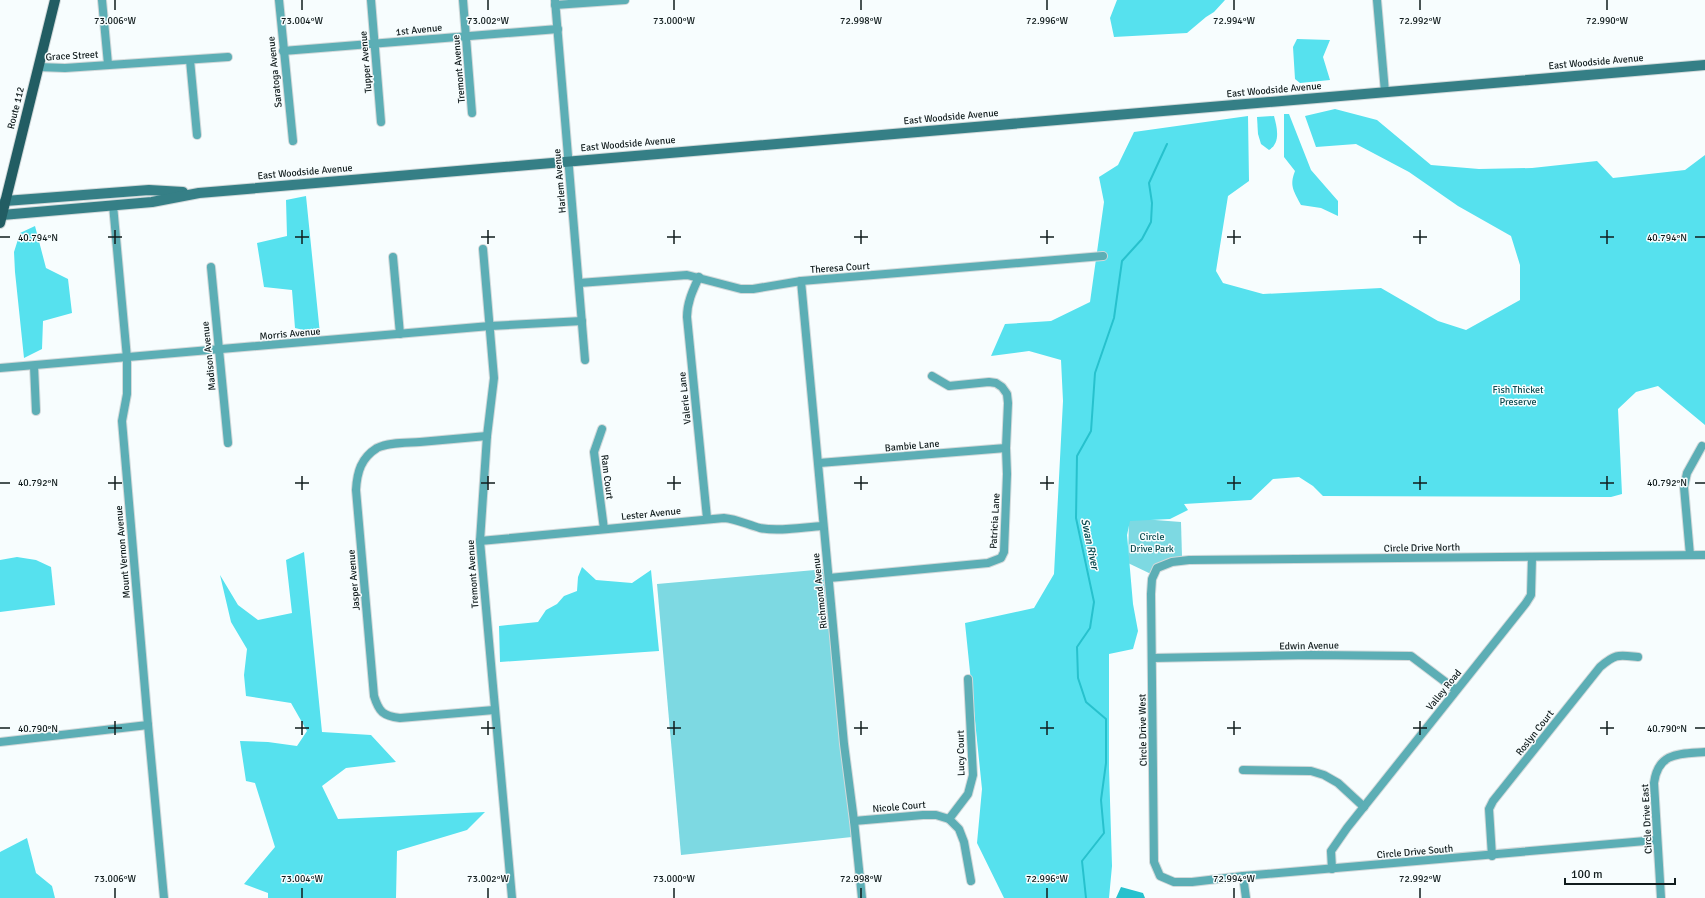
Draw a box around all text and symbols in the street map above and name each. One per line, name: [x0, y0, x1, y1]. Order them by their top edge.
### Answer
text: 73.006°W: [94, 15, 136, 27]
text: 73.004°W: [281, 15, 323, 27]
text: 73.002°W: [467, 15, 509, 27]
text: 73.000°W: [653, 15, 695, 27]
text: 72.998°W: [840, 15, 882, 27]
text: 72.996°W: [1026, 15, 1068, 27]
text: 72.994°W: [1213, 15, 1255, 27]
text: 72.992°W: [1399, 15, 1441, 27]
text: 72.990°W: [1586, 15, 1628, 27]
street label: 1st Avenue: [395, 22, 443, 38]
street label: Tupper Avenue: [357, 30, 375, 94]
street label: Tremont Avenue: [450, 34, 468, 104]
street label: Saratoga Avenue: [265, 36, 285, 108]
street label: Grace Street: [45, 49, 99, 63]
street label: East Woodside Avenue: [1548, 52, 1644, 72]
street label: East Woodside Avenue: [1226, 80, 1322, 100]
street label: Route 112: [5, 86, 27, 130]
street label: East Woodside Avenue: [903, 107, 999, 127]
street label: East Woodside Avenue: [580, 134, 676, 154]
street label: Harlem Avenue: [551, 148, 569, 214]
street label: East Woodside Avenue: [257, 162, 353, 182]
text: 40.794°N: [18, 232, 58, 244]
text: 40.794°N: [1647, 232, 1687, 244]
street label: Theresa Court: [810, 260, 871, 276]
street label: Madison Avenue: [199, 321, 219, 391]
street label: Morris Avenue: [259, 325, 321, 343]
street label: Valerie Lane: [676, 371, 694, 425]
park label: Fish Thicket Preserve: [1492, 384, 1544, 408]
street label: Bambie Lane: [884, 438, 940, 454]
street label: Ram Court: [598, 454, 616, 501]
text: 40.792°N: [18, 477, 58, 489]
text: 40.792°N: [1647, 477, 1687, 489]
street label: Patricia Lane: [988, 493, 1002, 549]
street label: Mount Vernon Avenue: [113, 505, 133, 599]
street label: Lester Avenue: [621, 505, 681, 523]
water label: Swan River: [1078, 517, 1102, 573]
park label: Circle Drive Park: [1130, 531, 1174, 555]
street label: Tremont Avenue: [465, 539, 481, 609]
street label: Circle Drive North: [1384, 541, 1460, 555]
street label: Jasper Avenue: [345, 549, 363, 611]
street label: Richmond Avenue: [810, 552, 830, 630]
street label: Edwin Avenue: [1279, 639, 1339, 653]
street label: Valley Road: [1424, 667, 1464, 713]
street label: Circle Drive West: [1136, 693, 1150, 766]
street label: Roslyn Court: [1513, 707, 1557, 758]
text: 40.790°N: [18, 723, 58, 735]
text: 40.790°N: [1647, 723, 1687, 735]
street label: Lucy Court: [955, 729, 967, 776]
street label: Circle Drive East: [1639, 783, 1655, 854]
street label: Nicole Court: [872, 799, 927, 815]
street label: Circle Drive South: [1376, 843, 1454, 861]
scale bar: [1565, 860, 1675, 886]
text: 100 m: [1571, 867, 1603, 882]
text: 73.006°W: [94, 873, 136, 885]
text: 73.004°W: [281, 873, 323, 885]
text: 73.002°W: [467, 873, 509, 885]
text: 73.000°W: [653, 873, 695, 885]
text: 72.998°W: [840, 873, 882, 885]
text: 72.996°W: [1026, 873, 1068, 885]
text: 72.994°W: [1213, 873, 1255, 885]
text: 72.992°W: [1399, 873, 1441, 885]

